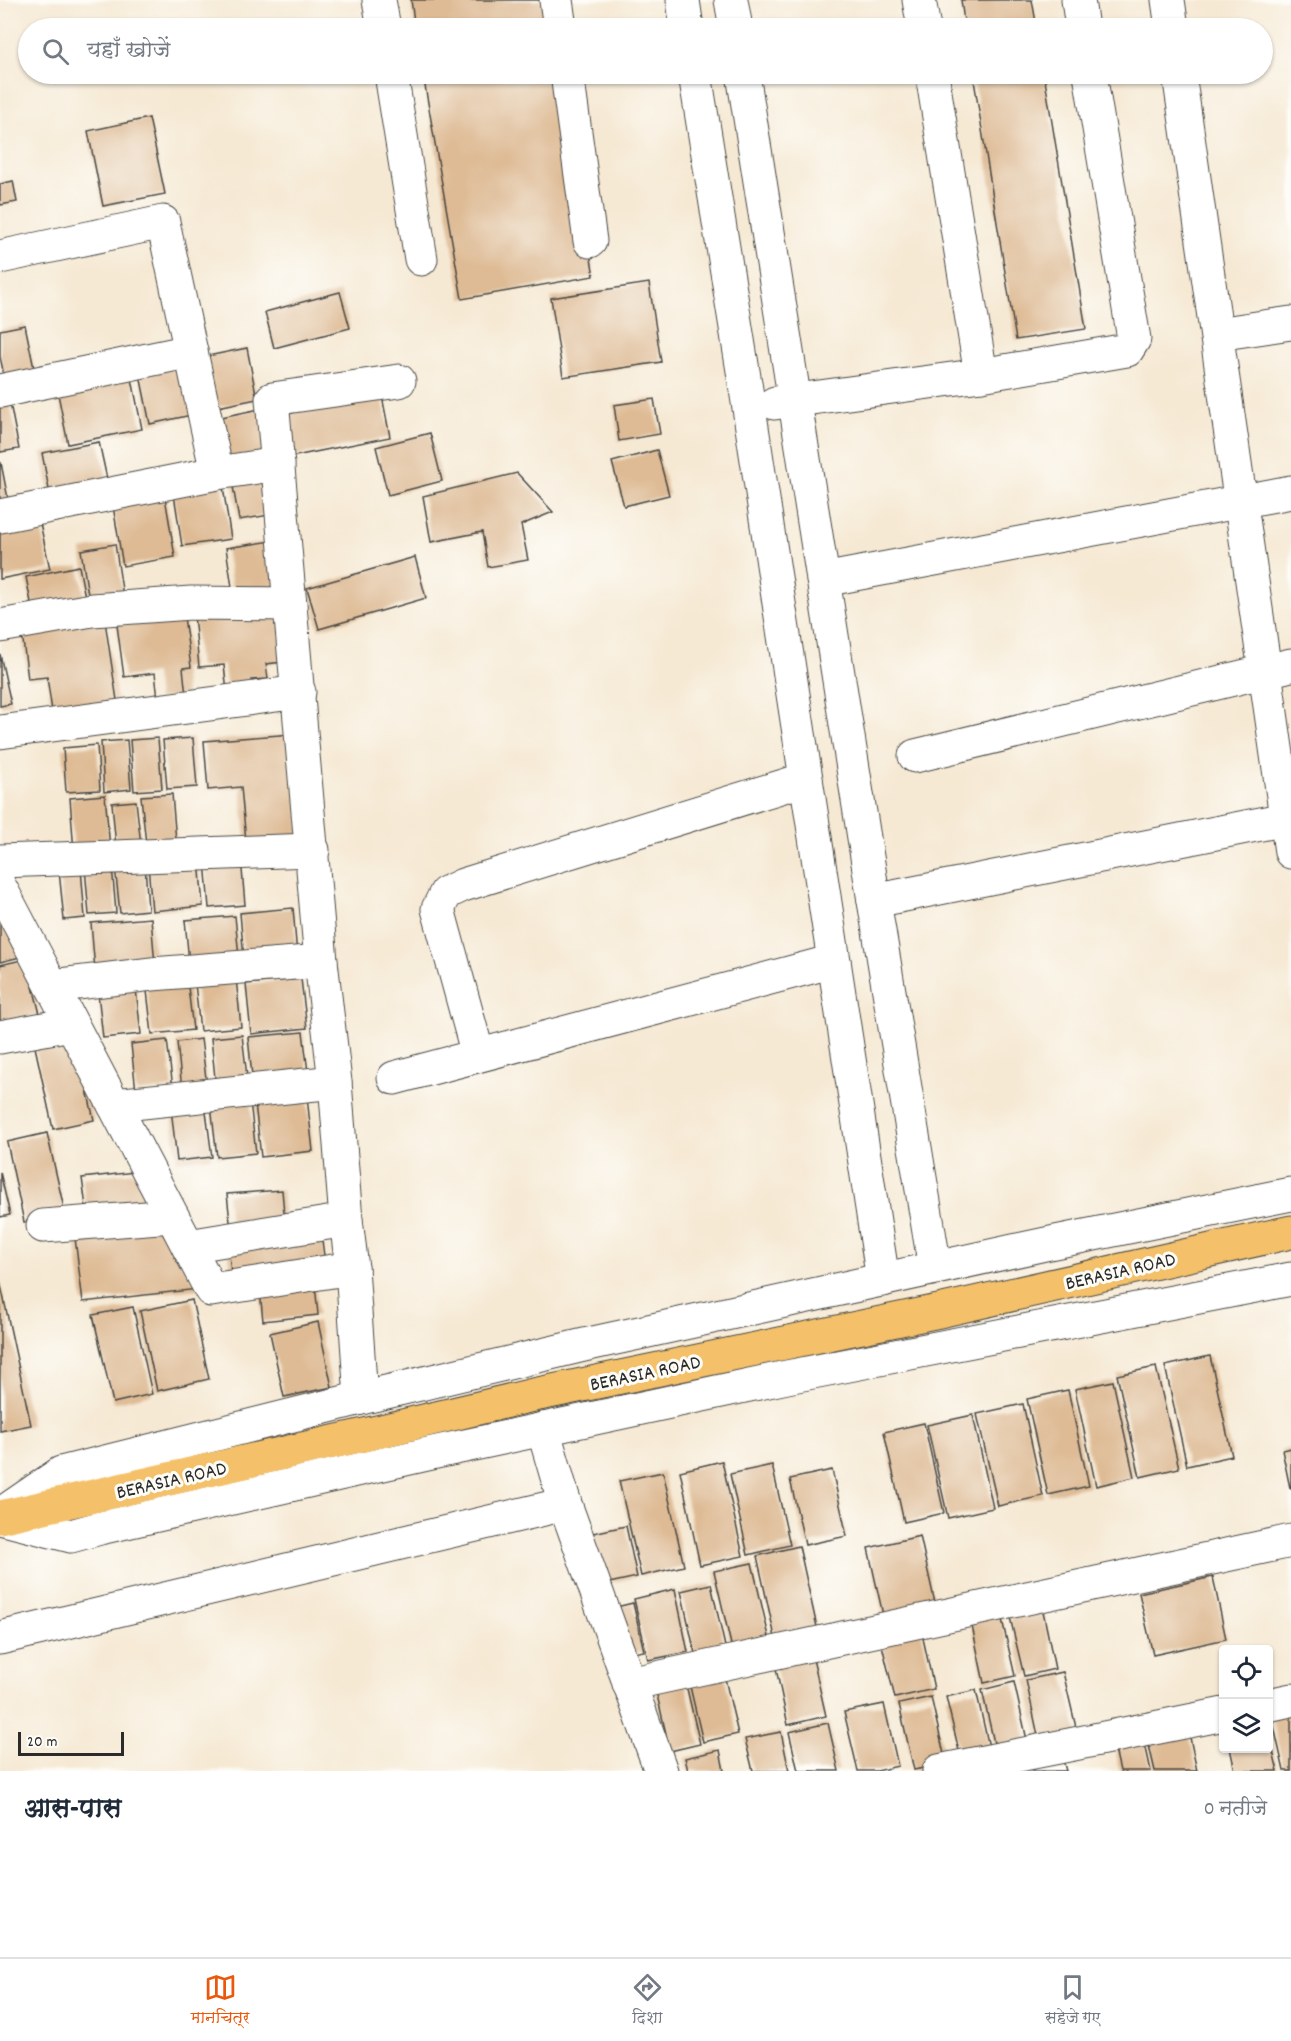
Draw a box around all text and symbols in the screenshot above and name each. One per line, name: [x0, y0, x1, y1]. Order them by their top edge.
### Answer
search box: [18, 18, 1273, 84]
icon: search: [39, 35, 72, 68]
text: यहाँ खोजें: [87, 36, 170, 67]
street label: BERASIA ROAD: [1063, 1247, 1178, 1299]
street label: BERASIA ROAD: [588, 1350, 703, 1400]
street label: BERASIA ROAD: [114, 1456, 229, 1508]
map controls: [1219, 1645, 1273, 1753]
button: locate: [1219, 1645, 1273, 1699]
button: layers: [1219, 1699, 1273, 1753]
scale bar: [18, 1729, 124, 1756]
text: 20 m: [27, 1731, 57, 1754]
text: आस-पास: [24, 1792, 121, 1829]
text: 0 नतीजे: [1204, 1796, 1267, 1824]
tab: मानचित्र: [191, 1971, 250, 2030]
tab: दिशा: [631, 1971, 664, 2030]
tab: सहेजे गए: [1045, 1971, 1100, 2030]

